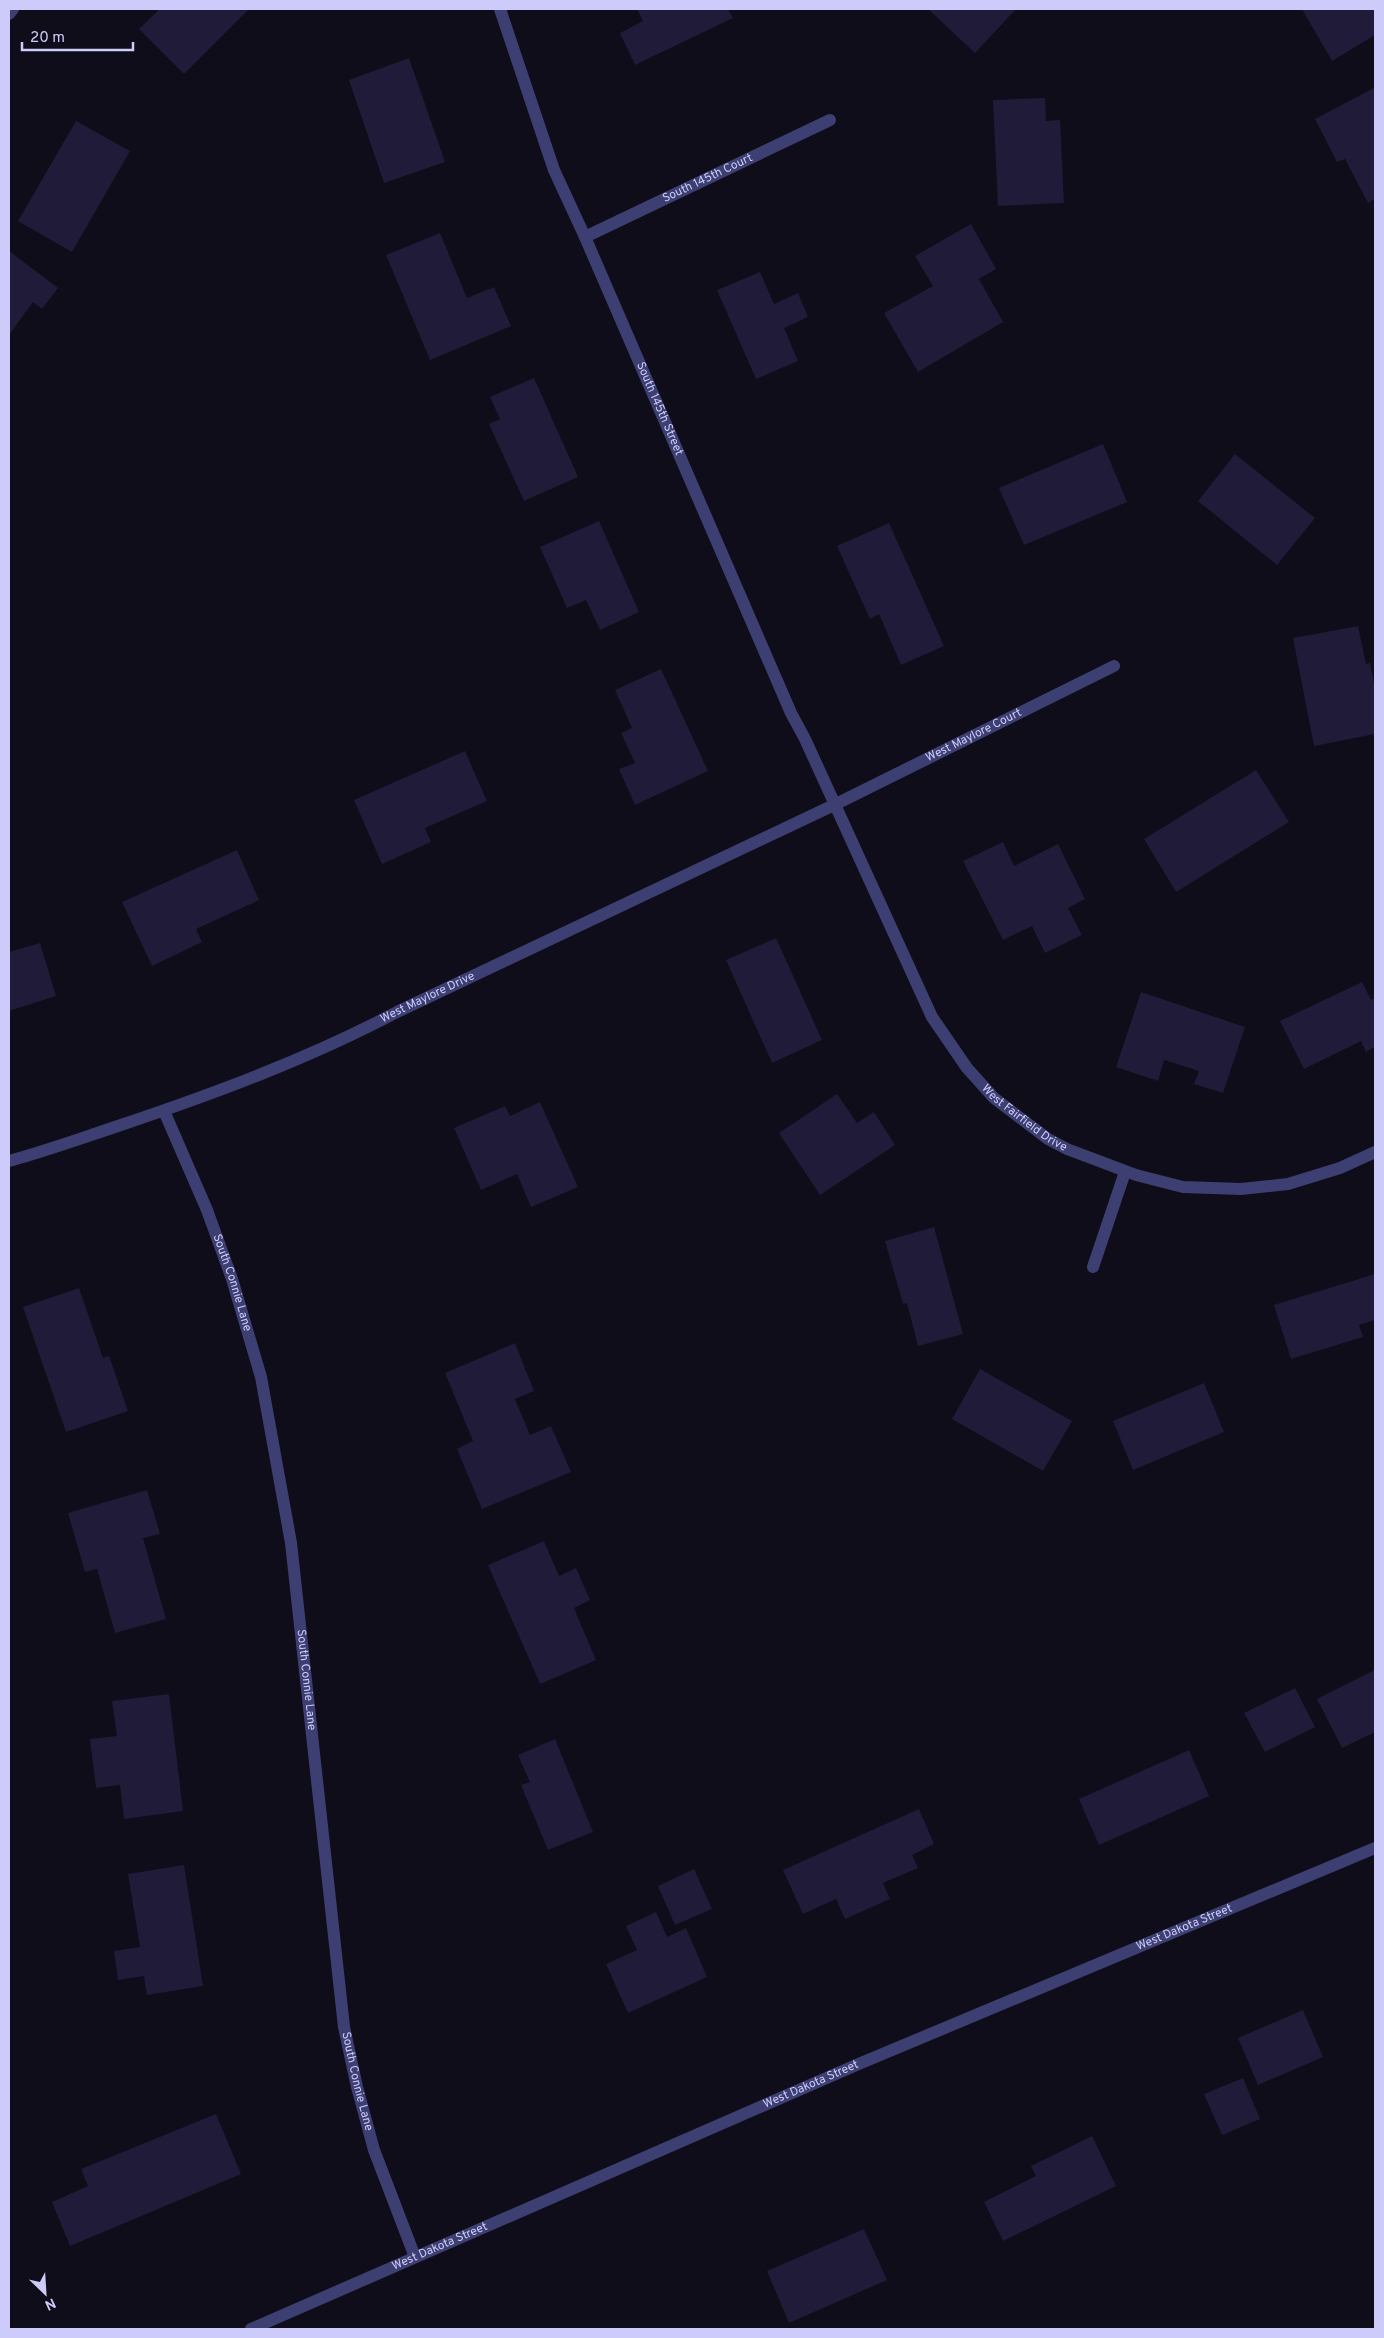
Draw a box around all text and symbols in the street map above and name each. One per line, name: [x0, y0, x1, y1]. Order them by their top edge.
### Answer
scale bar: [22, 20, 134, 52]
text: 20 m: [30, 29, 65, 48]
street label: South 145th Court: [660, 150, 755, 207]
street label: South 145th Street: [632, 360, 687, 458]
street label: West Maylore Court: [923, 705, 1025, 766]
street label: West Maylore Drive: [378, 968, 477, 1027]
street label: West Fairfield Drive: [978, 1081, 1070, 1156]
street label: South Connie Lane: [208, 1232, 255, 1333]
street label: South Connie Lane: [293, 1629, 319, 1731]
street label: West Dakota Street: [1134, 1901, 1235, 1955]
street label: South Connie Lane: [337, 2030, 377, 2133]
street label: West Dakota Street: [761, 2057, 861, 2113]
street label: West Dakota Street: [390, 2219, 490, 2274]
north arrow: [20, 2268, 70, 2318]
text: N: [42, 2294, 58, 2313]

